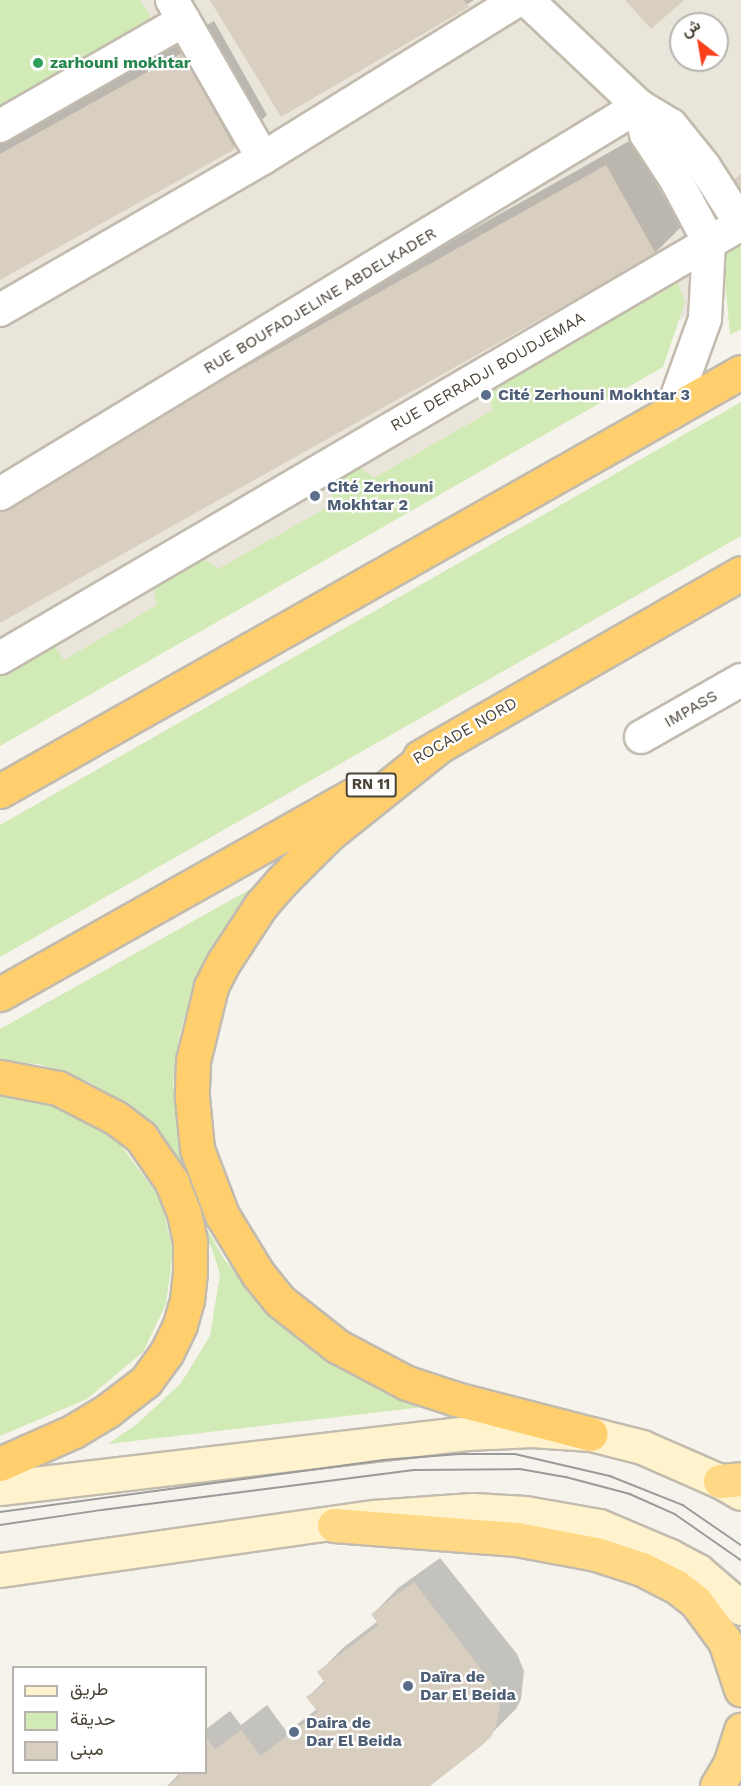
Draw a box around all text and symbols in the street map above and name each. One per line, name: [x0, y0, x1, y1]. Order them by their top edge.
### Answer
north arrow: [669, 12, 729, 72]
text: ش: [677, 15, 704, 41]
place label: zarhouni mokhtar: [50, 53, 191, 73]
marker: zarhouni mokhtar: [31, 56, 45, 70]
street label: RUE BOUFADJELINE ABDELKADER: [200, 224, 440, 378]
street label: RUE DERRADJI BOUDJEMAA: [387, 308, 589, 436]
place label: Cité Zerhouni Mokhtar 3: [498, 385, 690, 405]
marker: Cité Zerhouni Mokhtar 3: [479, 388, 493, 402]
place label: Cité Zerhouni Mokhtar 2: [327, 477, 434, 515]
marker: Cité Zerhouni Mokhtar 2: [308, 489, 322, 503]
street label: IMPASS: [661, 686, 721, 732]
street label: ROCADE NORD: [409, 693, 521, 769]
road number: RN 11: [346, 773, 397, 797]
legend: [12, 1666, 207, 1774]
place label: Daïra de Dar El Beida: [420, 1667, 516, 1705]
text: طريق: [70, 1678, 108, 1699]
marker: Daïra de Dar El Beida: [401, 1679, 415, 1693]
text: حديقة: [70, 1708, 116, 1729]
place label: Daira de Dar El Beida: [306, 1713, 402, 1751]
marker: Daira de Dar El Beida: [287, 1725, 301, 1739]
text: مبنى: [70, 1738, 104, 1759]

